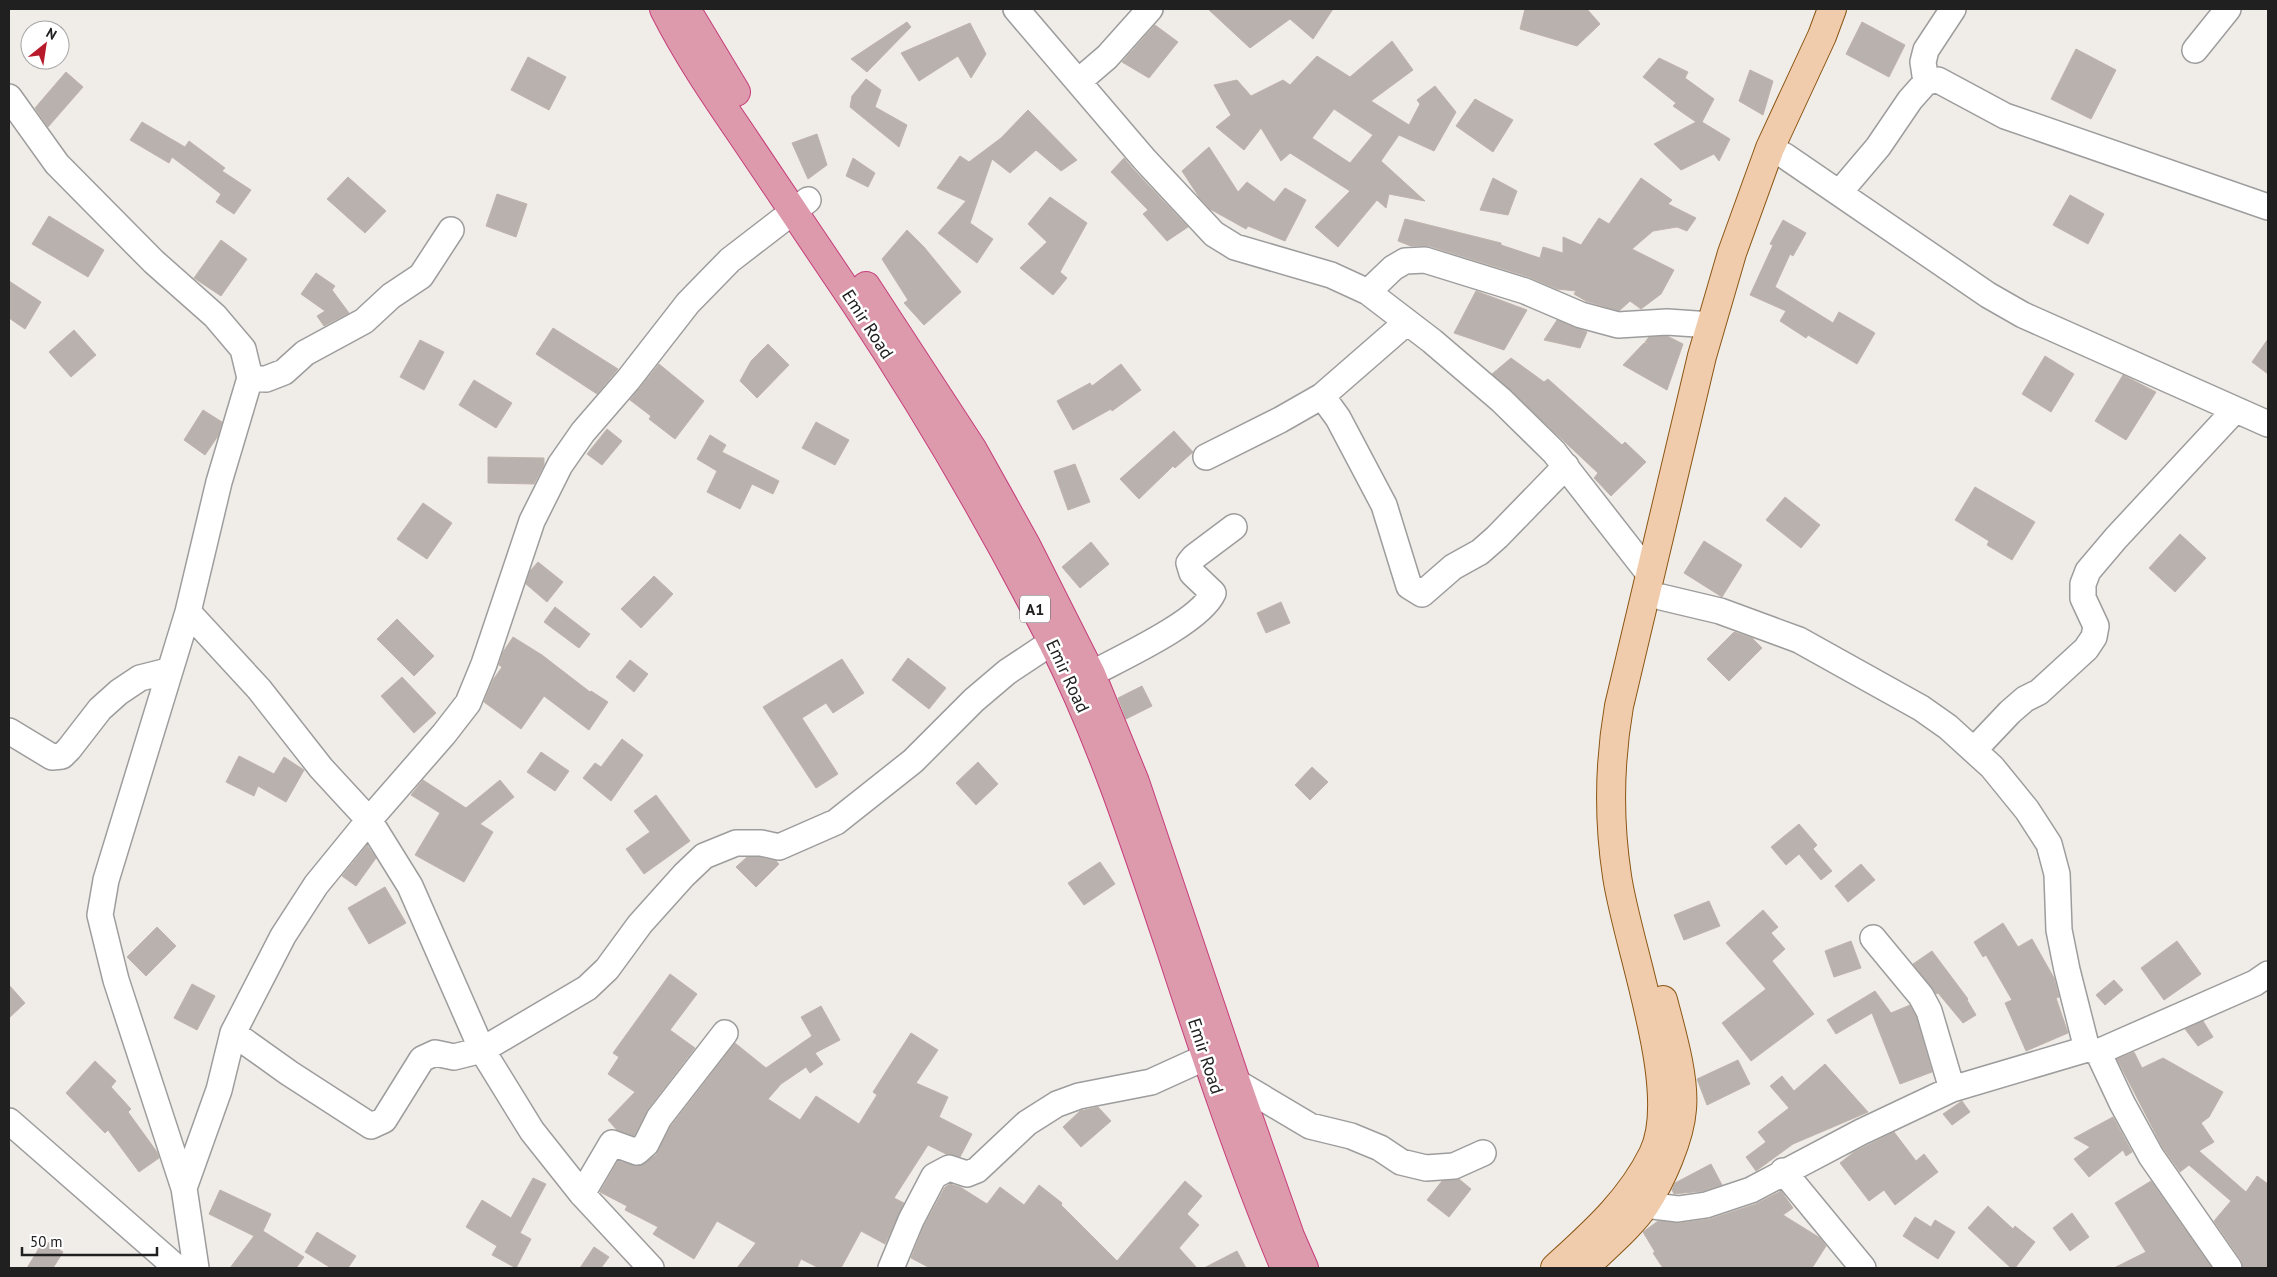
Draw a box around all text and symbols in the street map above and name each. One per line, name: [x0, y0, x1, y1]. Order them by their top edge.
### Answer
north arrow: [20, 20, 70, 70]
text: N: [43, 24, 60, 44]
street label: Emir Road: [837, 285, 899, 363]
road number: A1: [1020, 596, 1050, 622]
street label: Emir Road: [1041, 636, 1095, 716]
street label: Emir Road: [1183, 1015, 1229, 1097]
scale bar: [22, 1224, 158, 1256]
text: 50 m: [30, 1232, 63, 1251]

